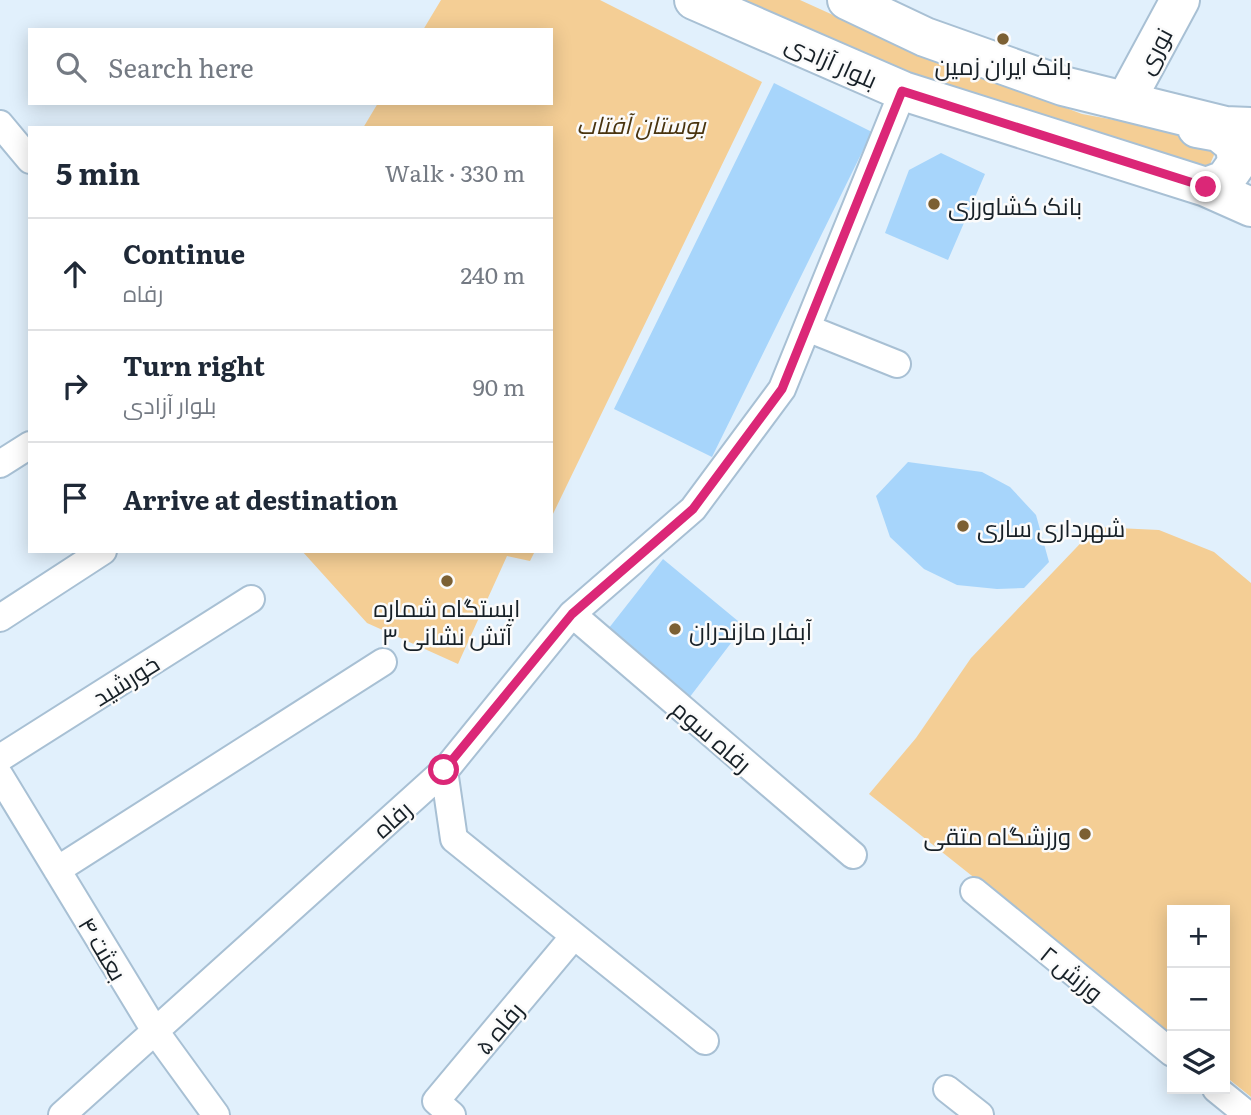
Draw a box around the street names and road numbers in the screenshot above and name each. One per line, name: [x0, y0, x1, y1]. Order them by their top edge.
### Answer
street label: نوری: [1126, 21, 1180, 79]
street label: بلوار آزادی: [780, 24, 884, 96]
street label: خورشید: [85, 645, 165, 713]
street label: رفاه سوم: [665, 690, 761, 780]
street label: رفاه: [364, 791, 418, 845]
street label: بعثت ۴: [71, 909, 137, 987]
street label: ورزش ۲: [1034, 936, 1112, 1008]
street label: رفاه ۵: [465, 993, 531, 1061]

